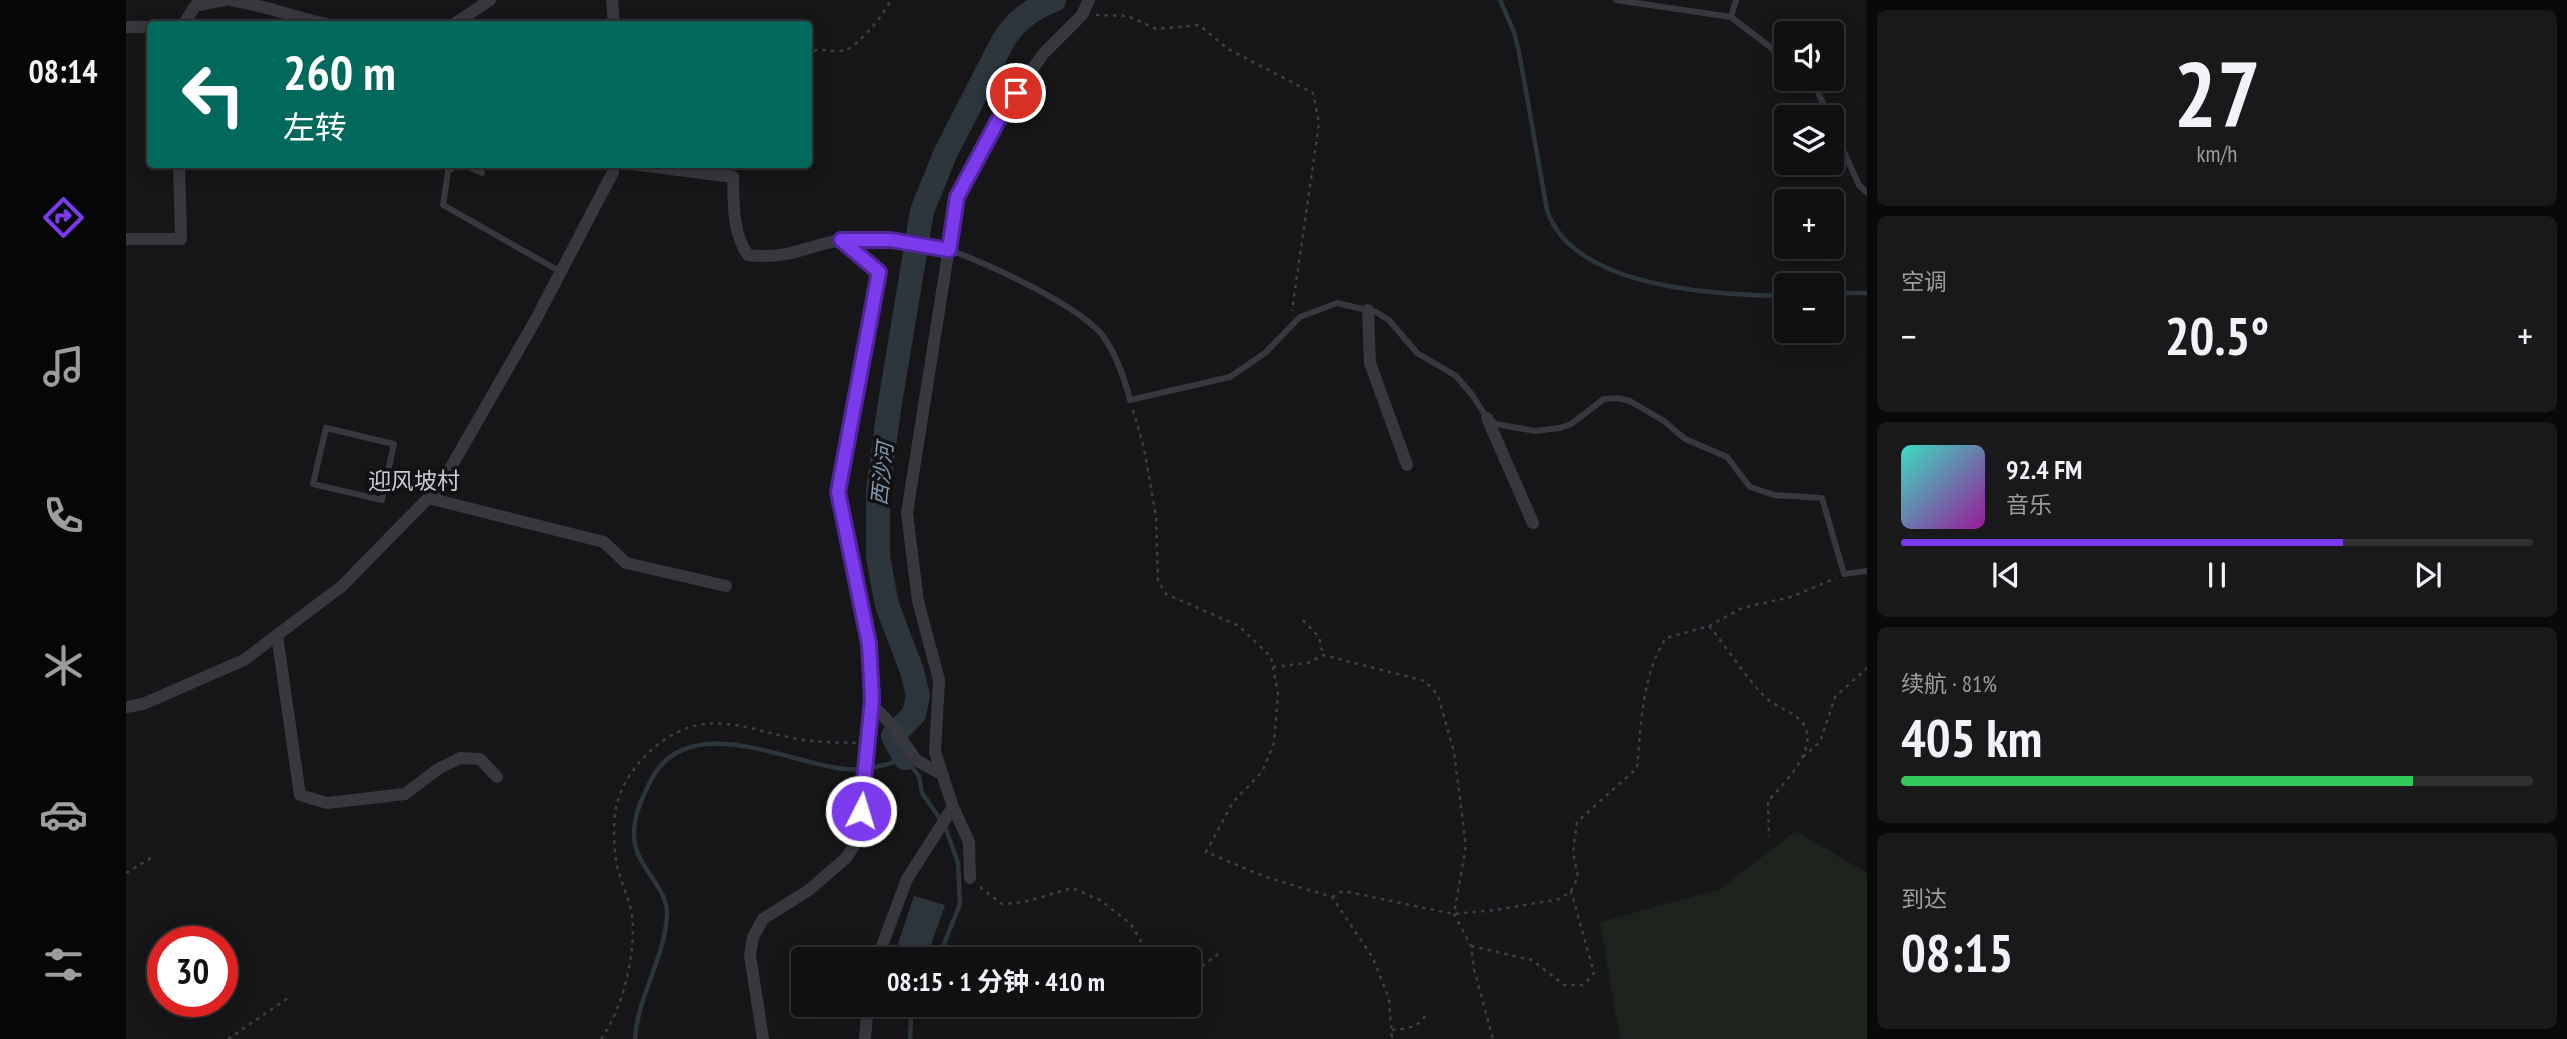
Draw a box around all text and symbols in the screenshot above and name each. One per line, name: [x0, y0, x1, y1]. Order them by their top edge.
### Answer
map controls: [1774, 21, 1844, 343]
button: sound: [1774, 21, 1844, 91]
text: 27: [2174, 34, 2261, 152]
text: 260 m: [283, 40, 396, 104]
icon: left: [168, 49, 259, 140]
text: 08:14: [28, 50, 98, 92]
pin: [986, 63, 1046, 123]
icon: arrive: [997, 74, 1035, 112]
button: layers: [1774, 105, 1844, 175]
text: 左转: [283, 106, 347, 148]
text: km/h: [2197, 139, 2237, 168]
button: +: [1774, 189, 1844, 259]
icon: directions: [39, 193, 88, 242]
text: 空调: [1901, 267, 1947, 296]
button: −: [1774, 273, 1844, 343]
text: 20.5°: [2165, 302, 2269, 369]
text: −: [1901, 311, 1917, 360]
text: +: [2517, 311, 2533, 360]
icon: music: [39, 342, 88, 391]
water label: 西沙河: [865, 437, 899, 507]
text: 92.4 FM: [2006, 453, 2082, 486]
district label: 迎风坡村: [368, 466, 460, 495]
text: 音乐: [2006, 490, 2052, 519]
icon: phone: [39, 491, 88, 540]
icon: previous: [1987, 556, 2025, 594]
icon: pause: [2198, 556, 2236, 594]
icon: next: [2409, 556, 2447, 594]
icon: climate: [39, 641, 88, 690]
text: 续航 · 81%: [1901, 669, 1997, 698]
text: 405 km: [1901, 704, 2042, 771]
position arrow: [824, 774, 898, 848]
icon: car: [39, 790, 88, 839]
text: 到达: [1901, 884, 1947, 913]
text: 08:15: [1901, 919, 2013, 986]
speed limit sign: 30: [147, 926, 238, 1017]
icon: filters: [39, 940, 88, 989]
text: 08:15 · 1 分钟 · 410 m: [887, 965, 1105, 998]

